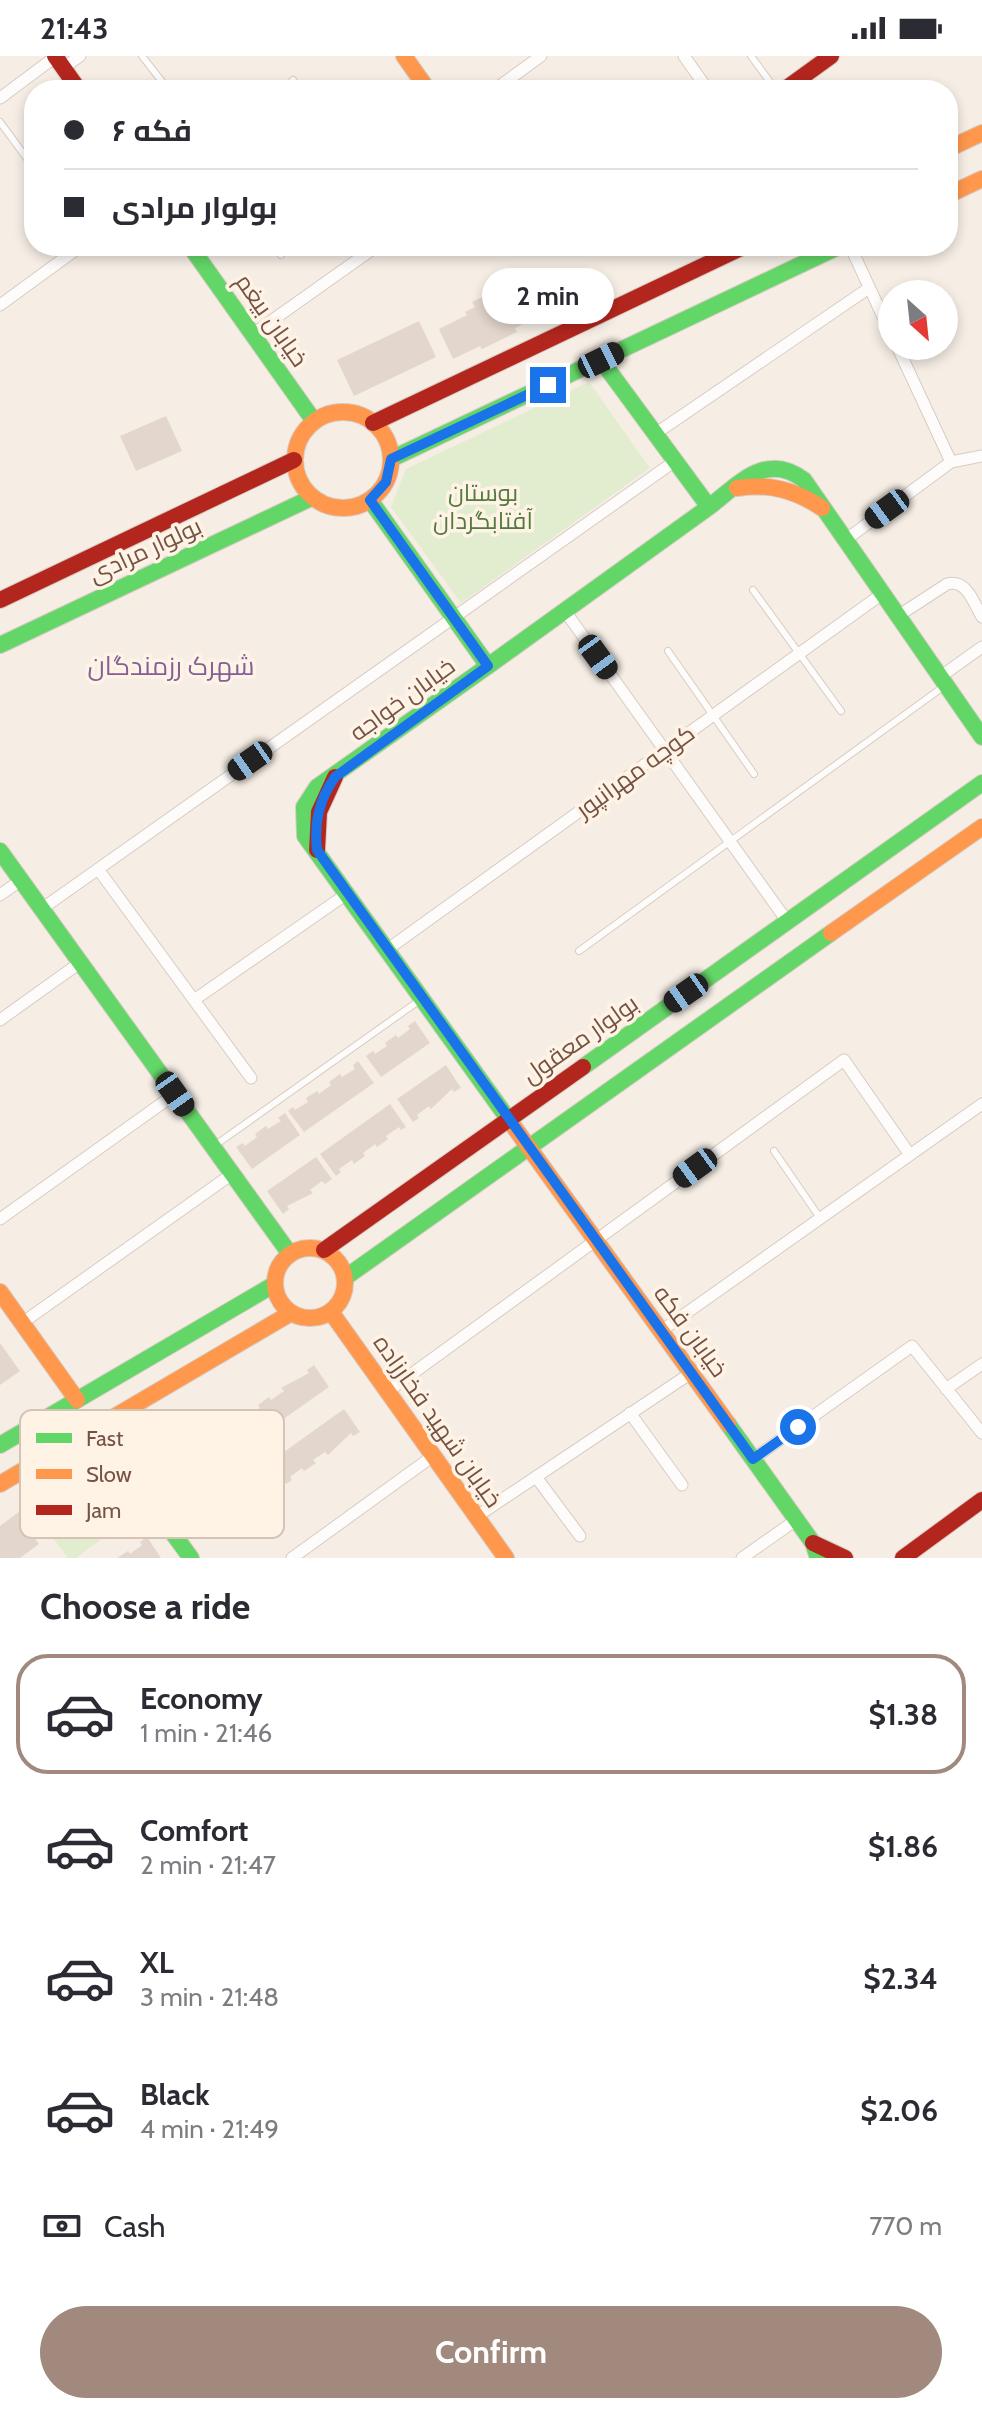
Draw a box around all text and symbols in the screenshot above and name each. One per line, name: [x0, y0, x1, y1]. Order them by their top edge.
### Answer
text: 21:43: [40, 10, 108, 47]
text: فکه ۶: [112, 112, 192, 149]
text: بولوار مرادی: [112, 189, 277, 226]
street label: خیابان بیغم: [228, 268, 315, 373]
callout: 2 min: [482, 269, 614, 325]
text: 2 min: [517, 280, 579, 312]
north arrow: [878, 280, 958, 360]
map controls: [878, 280, 958, 360]
car: [574, 339, 628, 381]
route end: [530, 367, 566, 403]
park label: بوستان آفتابگردان: [433, 478, 533, 535]
car: [861, 485, 913, 533]
street label: بولوار مرادی: [84, 511, 206, 589]
car: [574, 631, 622, 683]
district label: شهرک رزمندگان: [87, 650, 255, 682]
street label: خیابان خواجه: [344, 651, 460, 747]
street label: کوچه مهرانپور: [568, 718, 701, 827]
car: [223, 737, 277, 785]
car: [659, 969, 713, 1017]
street label: بولوار معقول: [516, 988, 644, 1090]
car: [151, 1067, 199, 1121]
car: [669, 1144, 721, 1192]
street label: خیابان فکه: [648, 1279, 734, 1383]
street label: خیابان شهید فخارزاده: [368, 1329, 508, 1513]
route start: [780, 1409, 816, 1445]
legend: [20, 1410, 284, 1538]
text: Fast: [86, 1425, 124, 1452]
text: Slow: [86, 1461, 132, 1488]
text: Jam: [85, 1497, 121, 1524]
text: Choose a ride: [40, 1584, 250, 1628]
icon: car: [44, 1678, 116, 1750]
text: Economy: [140, 1680, 263, 1717]
text: $1.38: [869, 1696, 938, 1733]
text: 1 min · 21:46: [140, 1717, 272, 1749]
icon: car: [44, 1810, 116, 1882]
text: Comfort: [140, 1812, 248, 1849]
text: $1.86: [868, 1828, 938, 1865]
text: 2 min · 21:47: [140, 1849, 276, 1881]
icon: car: [44, 1942, 116, 2014]
text: XL: [140, 1944, 174, 1981]
text: $2.34: [863, 1960, 938, 1997]
text: 3 min · 21:48: [140, 1981, 279, 2013]
icon: car: [44, 2074, 116, 2146]
text: Black: [140, 2076, 210, 2113]
text: $2.06: [860, 2092, 938, 2129]
text: 4 min · 21:49: [140, 2113, 279, 2145]
icon: cash: [40, 2204, 84, 2248]
text: Cash: [104, 2208, 166, 2245]
text: 770 m: [869, 2210, 942, 2242]
button: Confirm: [40, 2306, 942, 2398]

